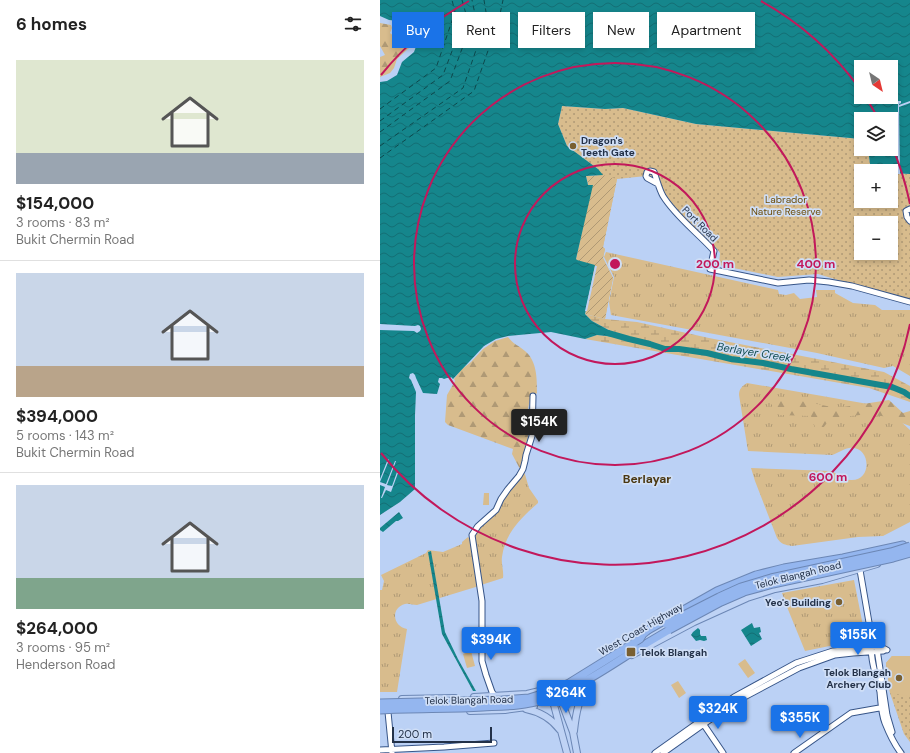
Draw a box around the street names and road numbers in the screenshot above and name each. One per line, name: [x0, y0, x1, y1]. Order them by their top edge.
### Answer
street label: Port Road: [679, 203, 721, 245]
street label: Telok Blangah Road: [754, 558, 842, 592]
street label: West Coast Highway: [597, 599, 686, 658]
street label: Telok Blangah Road: [425, 693, 513, 707]

